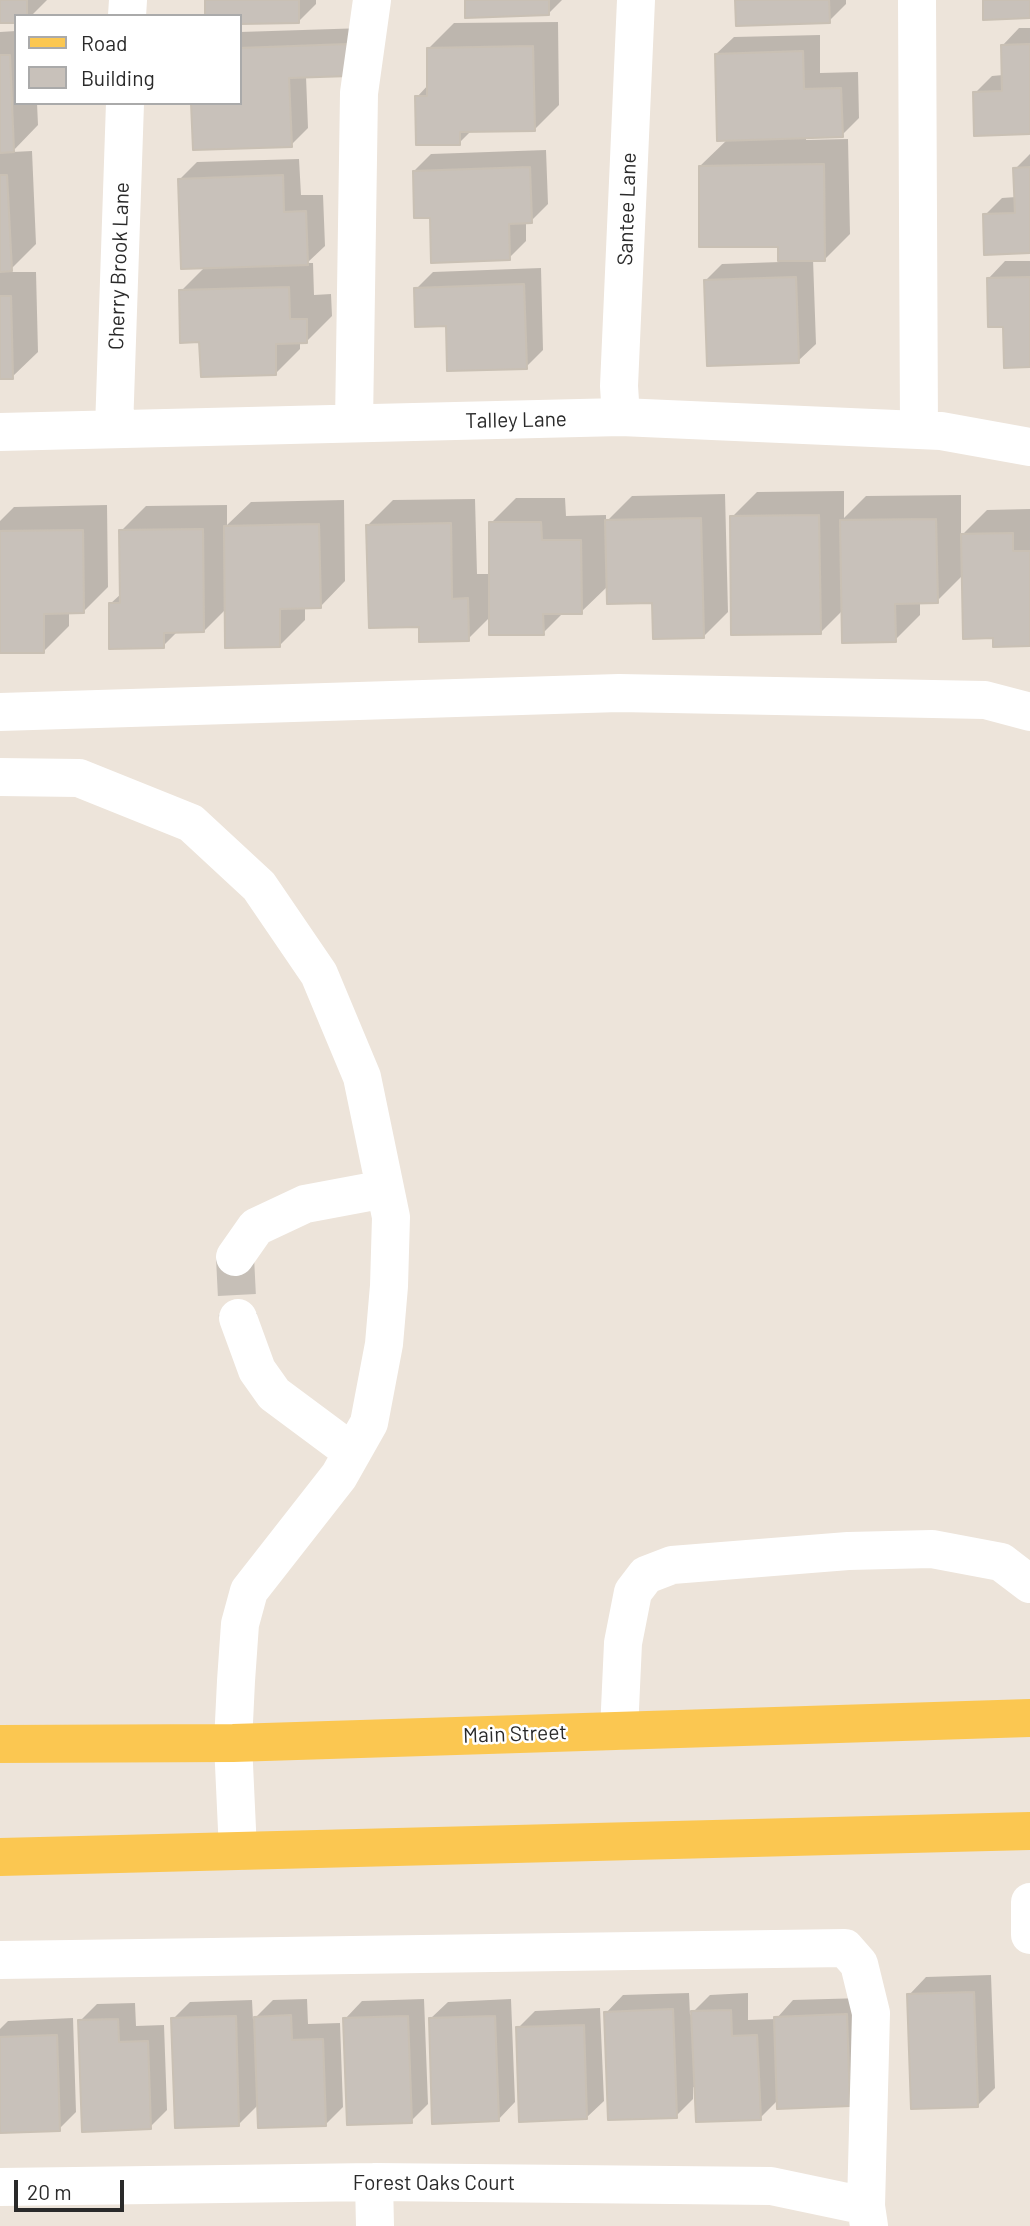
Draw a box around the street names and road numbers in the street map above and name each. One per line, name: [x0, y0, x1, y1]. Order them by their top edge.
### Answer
street label: Santee Lane: [612, 152, 642, 266]
street label: Cherry Brook Lane: [103, 182, 135, 350]
street label: Talley Lane: [465, 407, 567, 433]
street label: Main Street: [463, 1720, 567, 1748]
street label: Forest Oaks Court: [353, 2170, 515, 2196]

